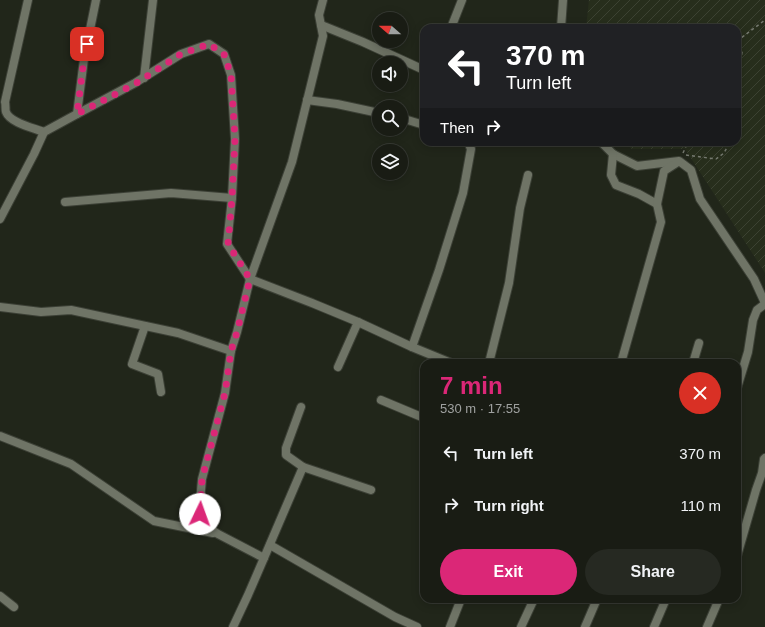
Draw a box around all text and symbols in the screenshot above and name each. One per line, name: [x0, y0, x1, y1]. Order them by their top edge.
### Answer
north arrow: [372, 12, 408, 48]
map controls: [372, 12, 408, 180]
pin: [70, 27, 104, 61]
icon: arrive: [76, 33, 98, 55]
icon: left: [440, 40, 492, 92]
text: 370 m: [506, 40, 585, 71]
button: sound: [372, 56, 408, 92]
text: Turn left: [506, 73, 571, 93]
button: search: [372, 100, 408, 136]
icon: right: [482, 116, 504, 138]
text: Then: [440, 119, 474, 136]
button: layers: [372, 144, 408, 180]
text: 7 min: [440, 372, 503, 399]
button: close: [679, 372, 721, 414]
text: 530 m · 17:55: [440, 401, 520, 416]
icon: left: [440, 442, 462, 464]
text: Turn left: [474, 445, 533, 462]
text: 370 m: [679, 445, 721, 462]
position arrow: [179, 493, 221, 535]
icon: right: [440, 494, 462, 516]
text: Turn right: [474, 497, 544, 514]
text: 110 m: [680, 497, 721, 514]
button: Exit: [440, 549, 577, 595]
button: Share: [585, 549, 721, 595]

